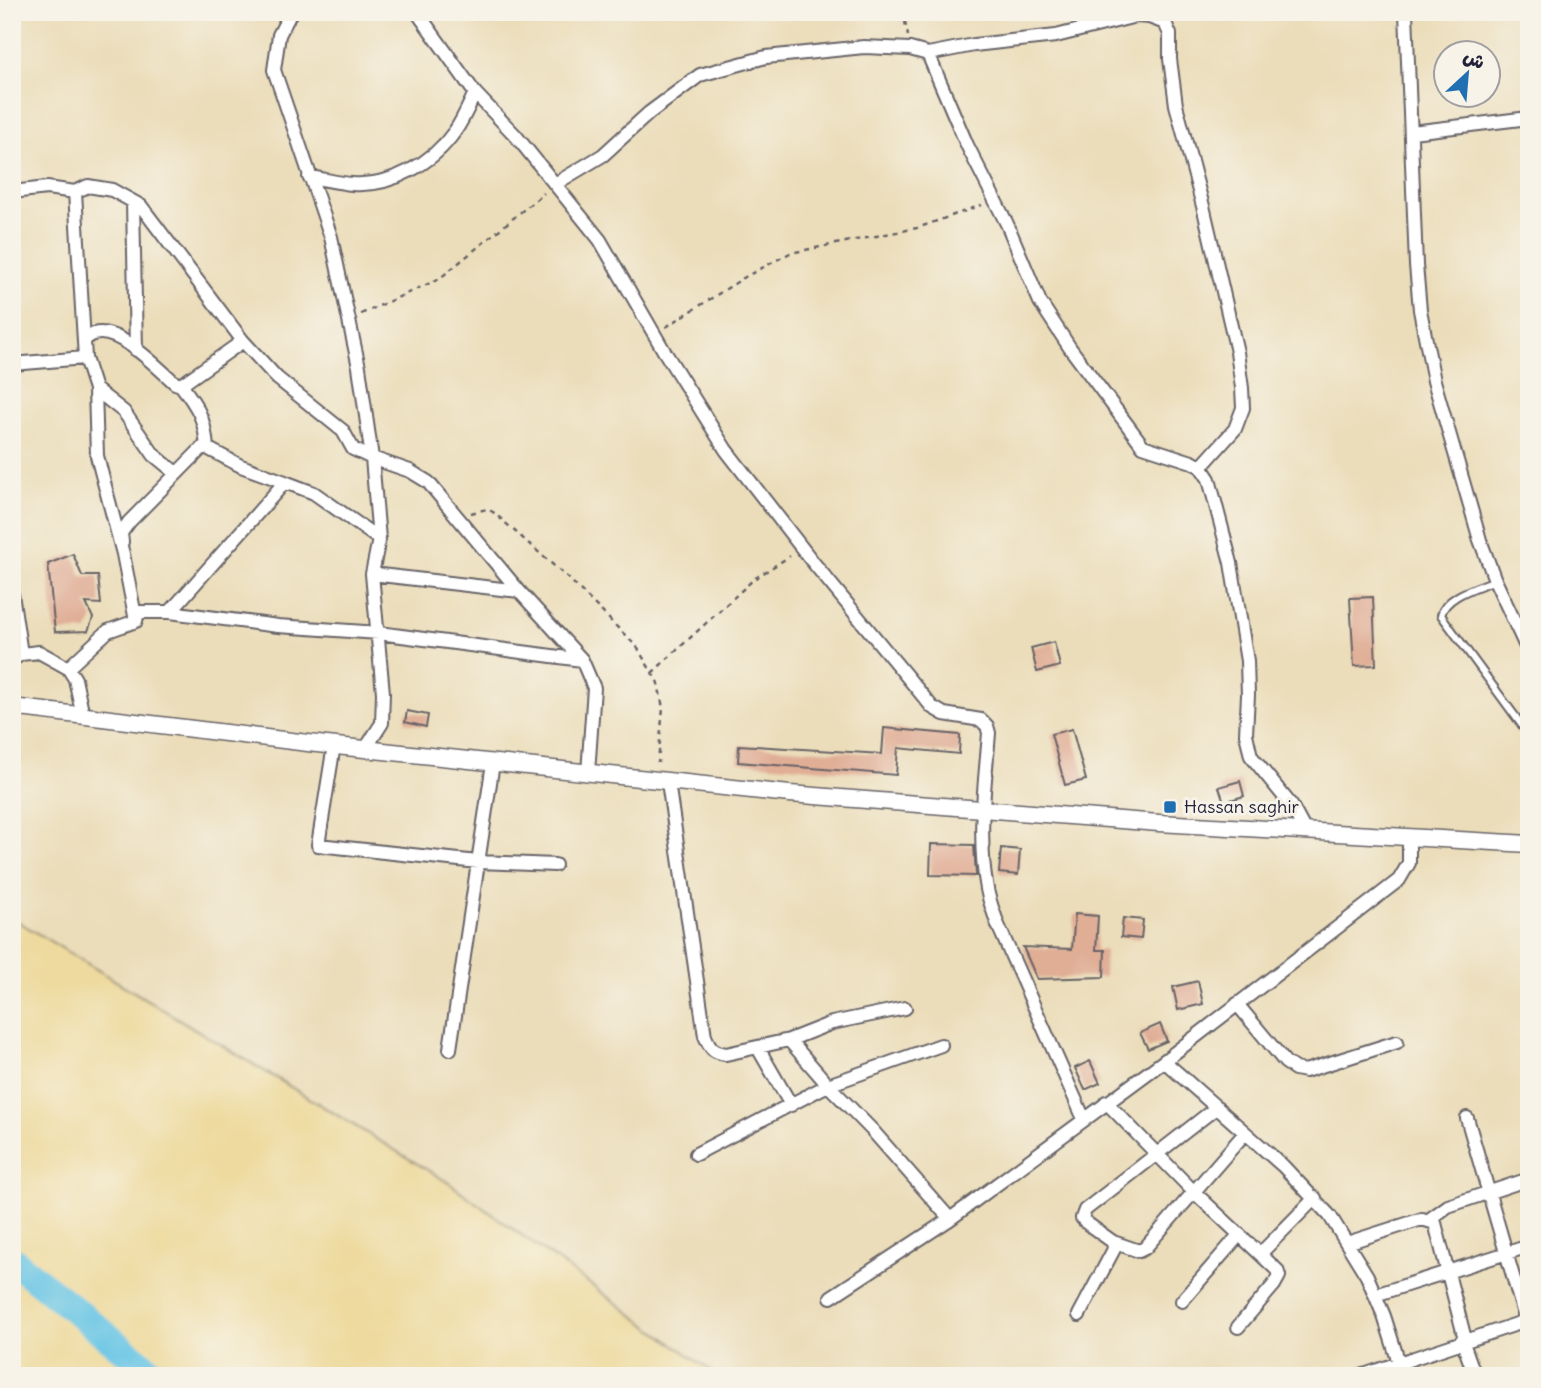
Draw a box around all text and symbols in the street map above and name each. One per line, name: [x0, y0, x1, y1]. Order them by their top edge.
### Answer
north arrow: [1432, 38, 1502, 108]
text: ش: [1460, 43, 1489, 74]
place label: Hassan saghir: [1184, 795, 1299, 818]
marker: Hassan saghir: [1162, 799, 1178, 815]

